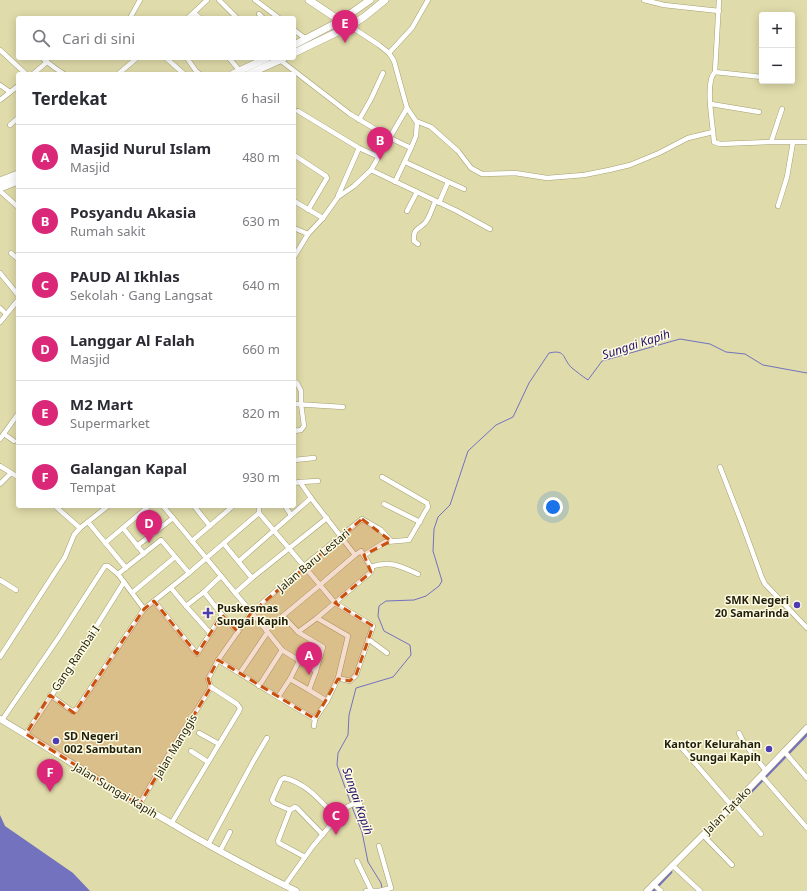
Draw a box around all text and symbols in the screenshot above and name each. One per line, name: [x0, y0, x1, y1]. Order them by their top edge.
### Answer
pin: E: [332, 10, 358, 43]
map controls: [759, 12, 795, 84]
button: +: [759, 12, 795, 48]
search box: [16, 16, 296, 60]
icon: search: [30, 27, 52, 49]
text: Cari di sini: [62, 28, 135, 48]
button: −: [759, 48, 795, 84]
text: Terdekat: [32, 87, 107, 110]
text: 6 hasil: [241, 89, 280, 107]
pin: B: [367, 127, 393, 160]
text: Masjid Nurul Islam: [70, 138, 211, 158]
text: A: [41, 148, 50, 166]
text: 480 m: [242, 148, 280, 166]
text: Masjid: [70, 158, 110, 176]
text: Posyandu Akasia: [70, 202, 196, 222]
text: B: [41, 212, 49, 230]
text: 630 m: [242, 212, 280, 230]
text: Rumah sakit: [70, 222, 146, 240]
text: PAUD Al Ikhlas: [70, 266, 180, 286]
text: C: [41, 276, 49, 294]
text: 640 m: [242, 276, 280, 294]
text: Sekolah · Gang Langsat: [70, 286, 213, 304]
water label: Sungai Kapih: [600, 325, 672, 363]
text: Langgar Al Falah: [70, 330, 195, 350]
text: D: [40, 340, 50, 358]
text: 660 m: [242, 340, 280, 358]
text: Masjid: [70, 350, 110, 368]
text: M2 Mart: [70, 394, 133, 414]
text: E: [41, 404, 49, 422]
text: 820 m: [242, 404, 280, 422]
text: Supermarket: [70, 414, 150, 432]
text: Galangan Kapal: [70, 458, 187, 478]
text: F: [41, 468, 49, 486]
text: 930 m: [242, 468, 280, 486]
text: Tempat: [70, 478, 116, 496]
your location: [543, 497, 563, 517]
pin: D: [136, 510, 162, 543]
street label: Jalan Baru Lestari: [273, 525, 352, 595]
place label: SMK Negeri 20 Samarinda: [715, 592, 789, 620]
place label: Puskesmas Sungai Kapih: [217, 600, 288, 628]
marker: SMK Negeri 20 Samarinda: [792, 600, 802, 610]
marker: Puskesmas Sungai Kapih: [202, 607, 214, 619]
street label: Gang Rambai I: [47, 622, 103, 694]
pin: A: [296, 642, 322, 675]
street label: Jalan Manggis: [149, 711, 200, 782]
place label: SD Negeri 002 Sambutan: [64, 728, 142, 756]
marker: SD Negeri 002 Sambutan: [51, 736, 61, 746]
place label: Kantor Kelurahan Sungai Kapih: [664, 736, 761, 764]
marker: Kantor Kelurahan Sungai Kapih: [764, 744, 774, 754]
street label: Jalan Sungai Kapih: [70, 758, 161, 821]
pin: F: [37, 759, 63, 792]
water label: Sungai Kapih: [338, 765, 378, 837]
street label: Jalan Tatako: [699, 783, 754, 838]
pin: C: [323, 802, 349, 835]

